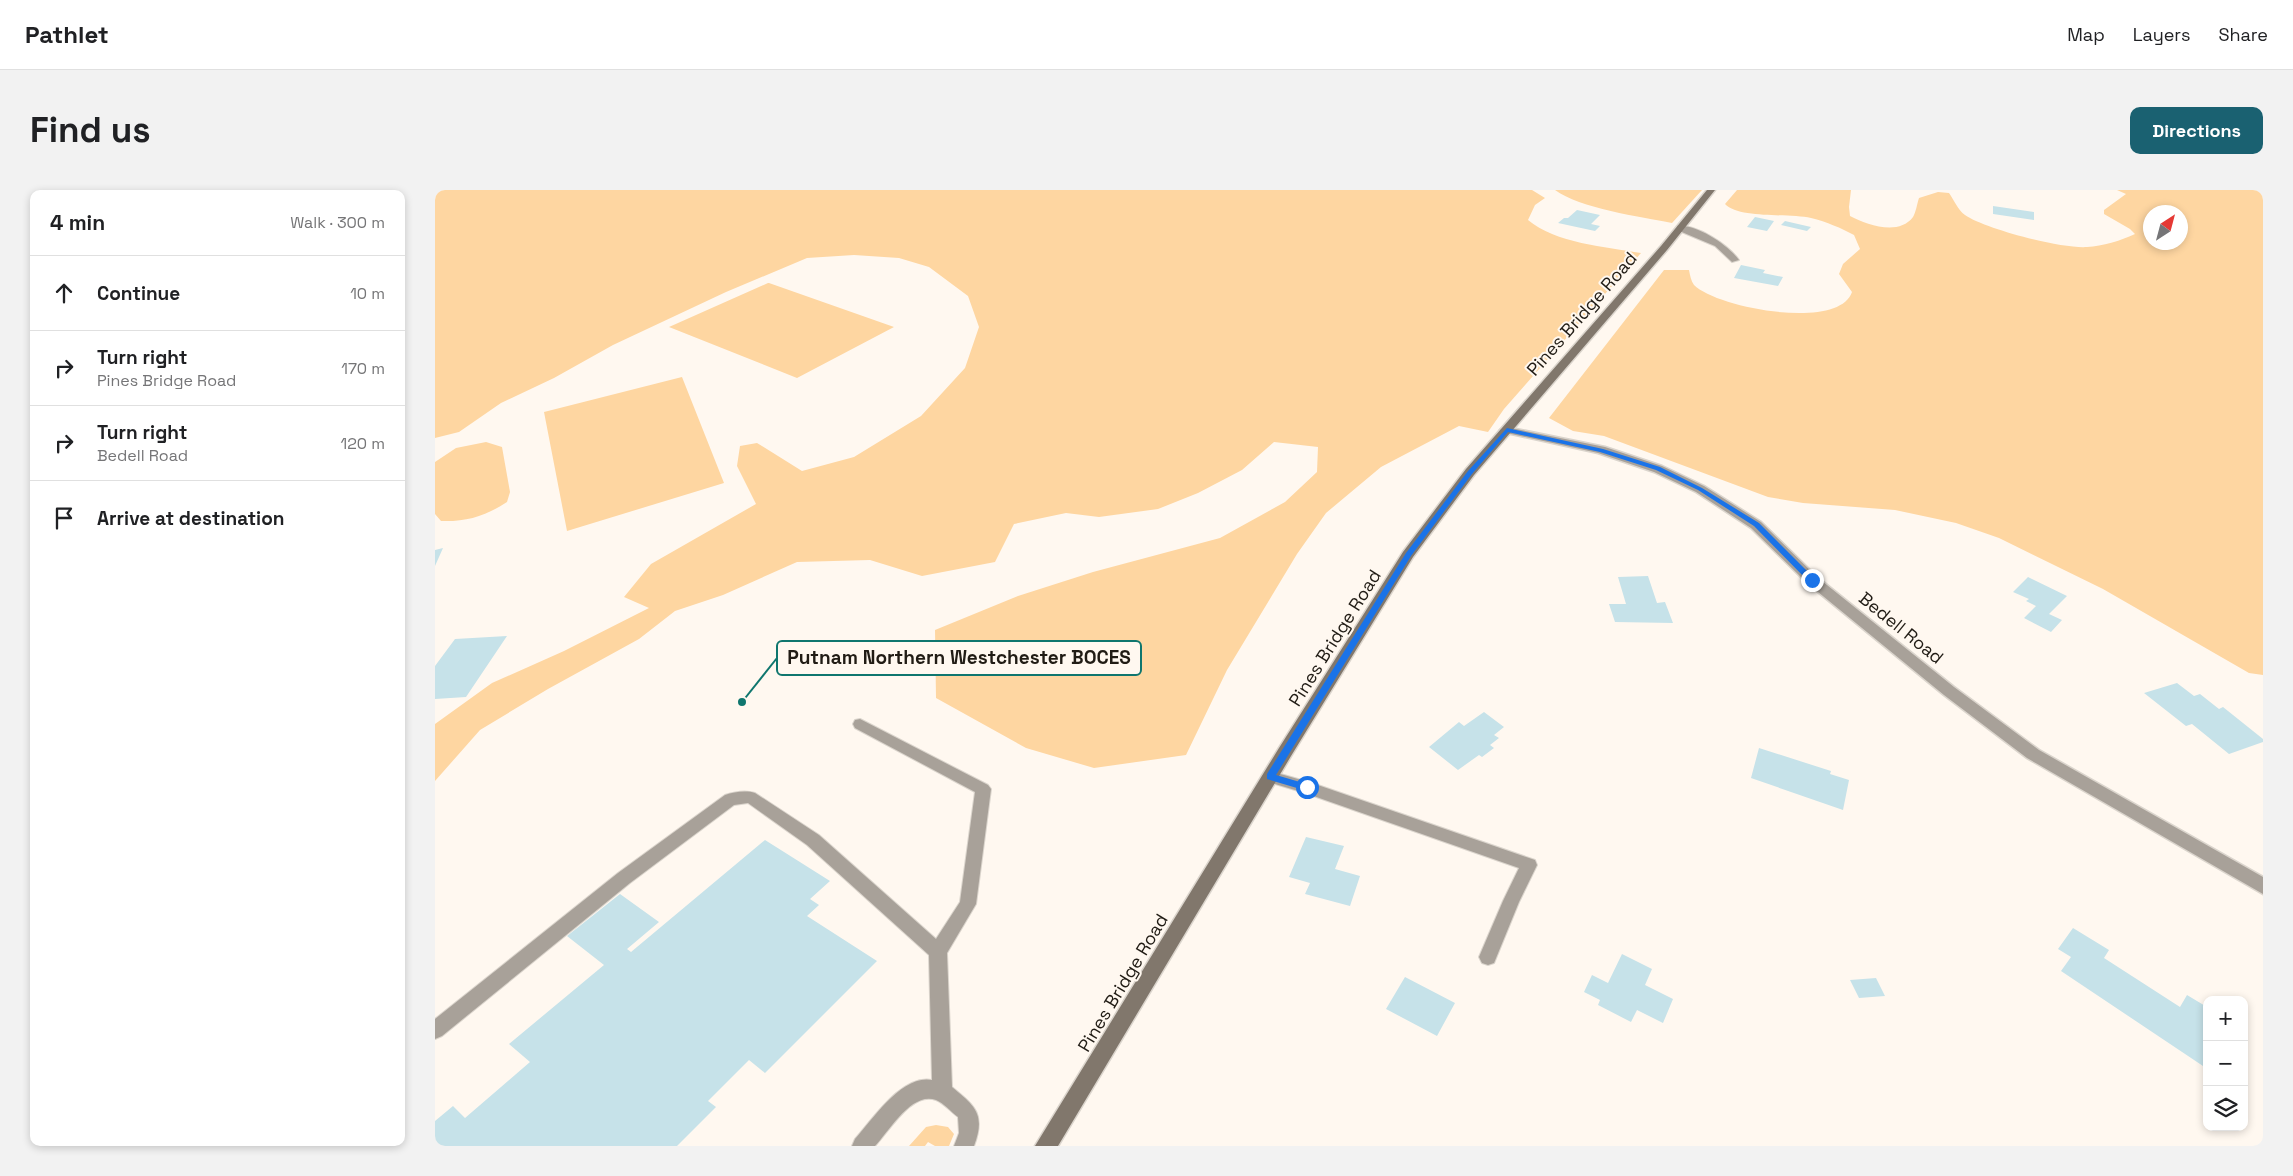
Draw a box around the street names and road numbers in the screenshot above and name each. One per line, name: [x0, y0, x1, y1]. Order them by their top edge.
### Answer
street label: Pines Bridge Road: [1522, 247, 1642, 380]
street label: Pines Bridge Road: [1283, 565, 1386, 710]
street label: Bedell Road: [1854, 586, 1948, 669]
street label: Pines Bridge Road: [1072, 910, 1173, 1056]

